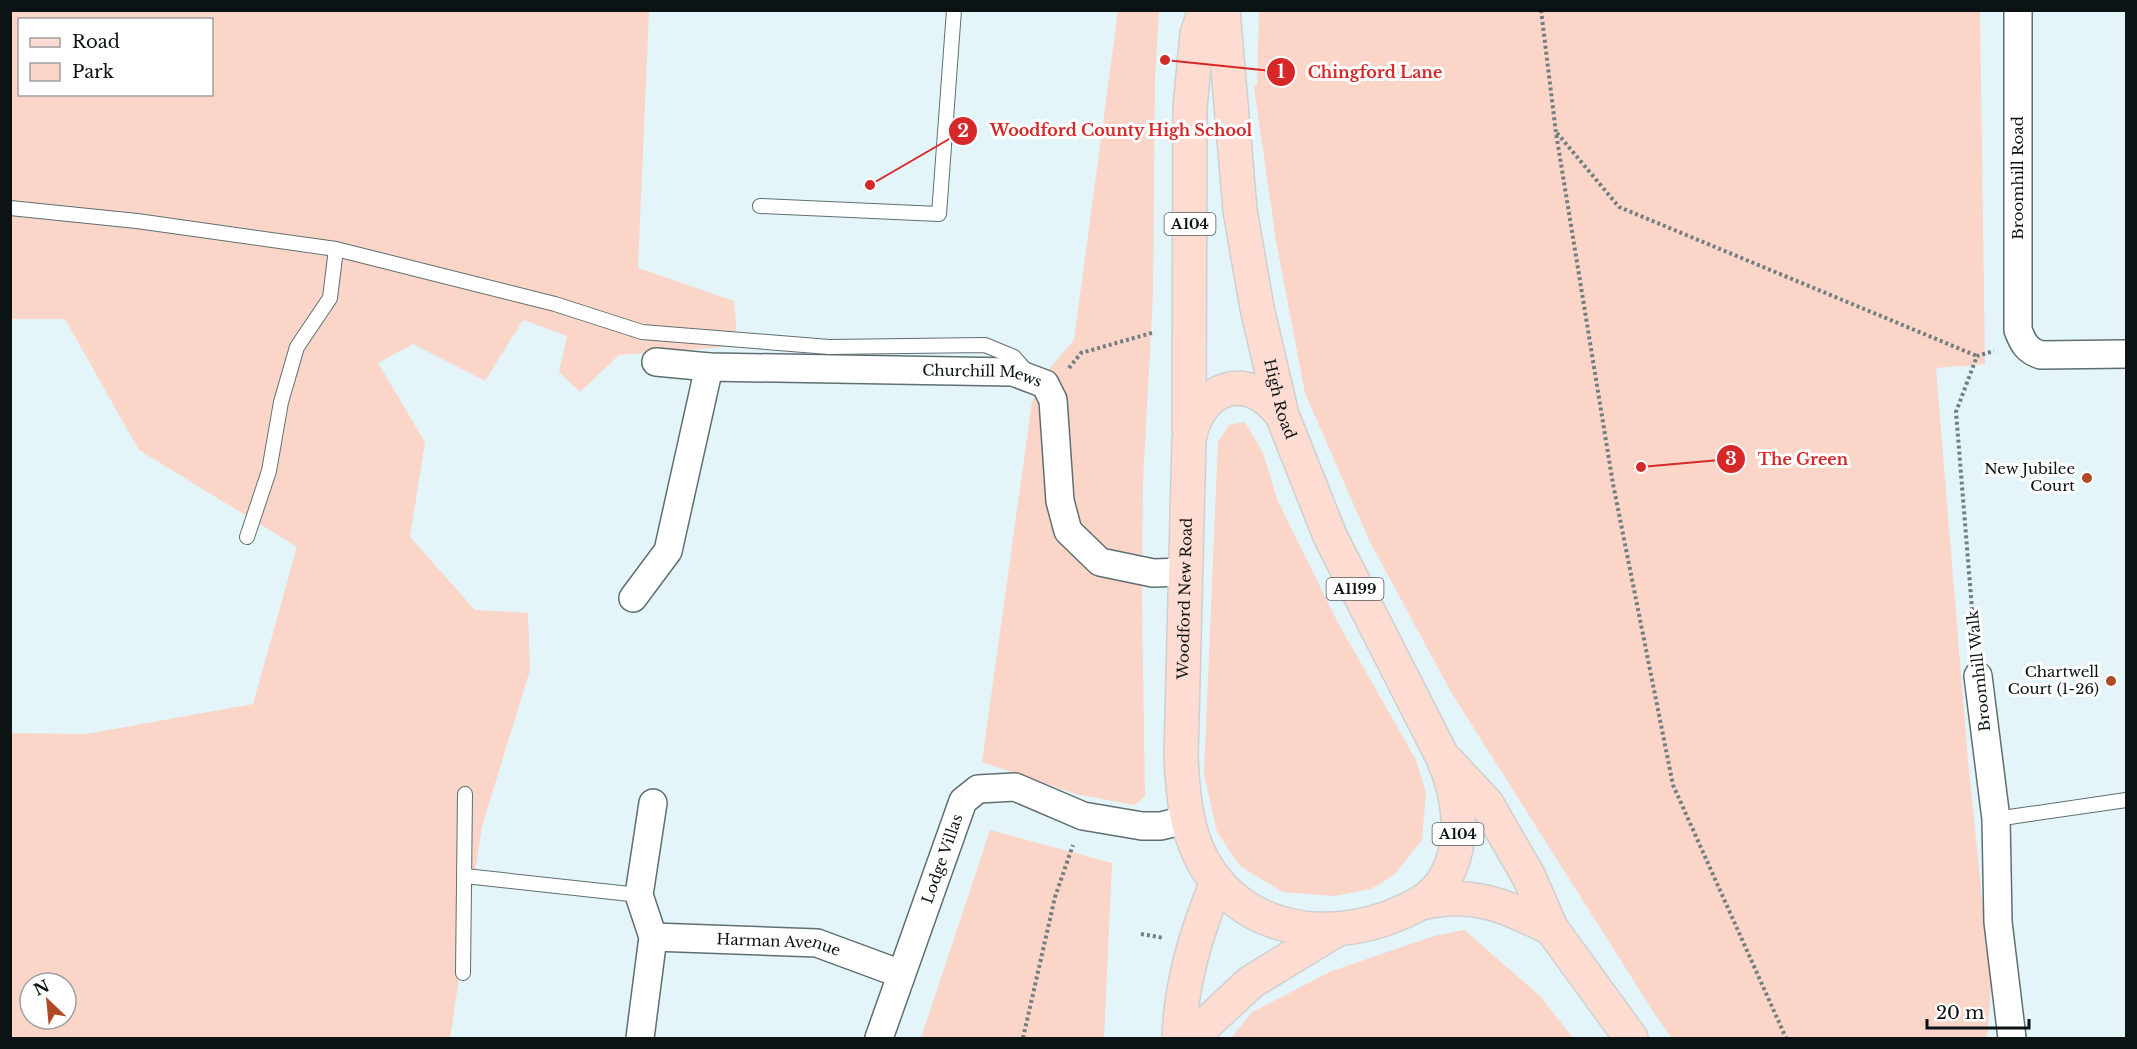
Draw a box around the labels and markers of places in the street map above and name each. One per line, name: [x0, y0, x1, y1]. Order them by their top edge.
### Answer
callout: Chingford Lane: [1266, 55, 1454, 89]
callout: Woodford County High School: [948, 114, 1264, 148]
callout: The Green: [1716, 442, 1861, 476]
place label: New Jubilee Court: [1984, 459, 2075, 495]
marker: New Jubilee Court: [2080, 471, 2094, 485]
place label: Chartwell Court (1-26): [2008, 662, 2099, 698]
marker: Chartwell Court (1-26): [2104, 674, 2118, 688]

